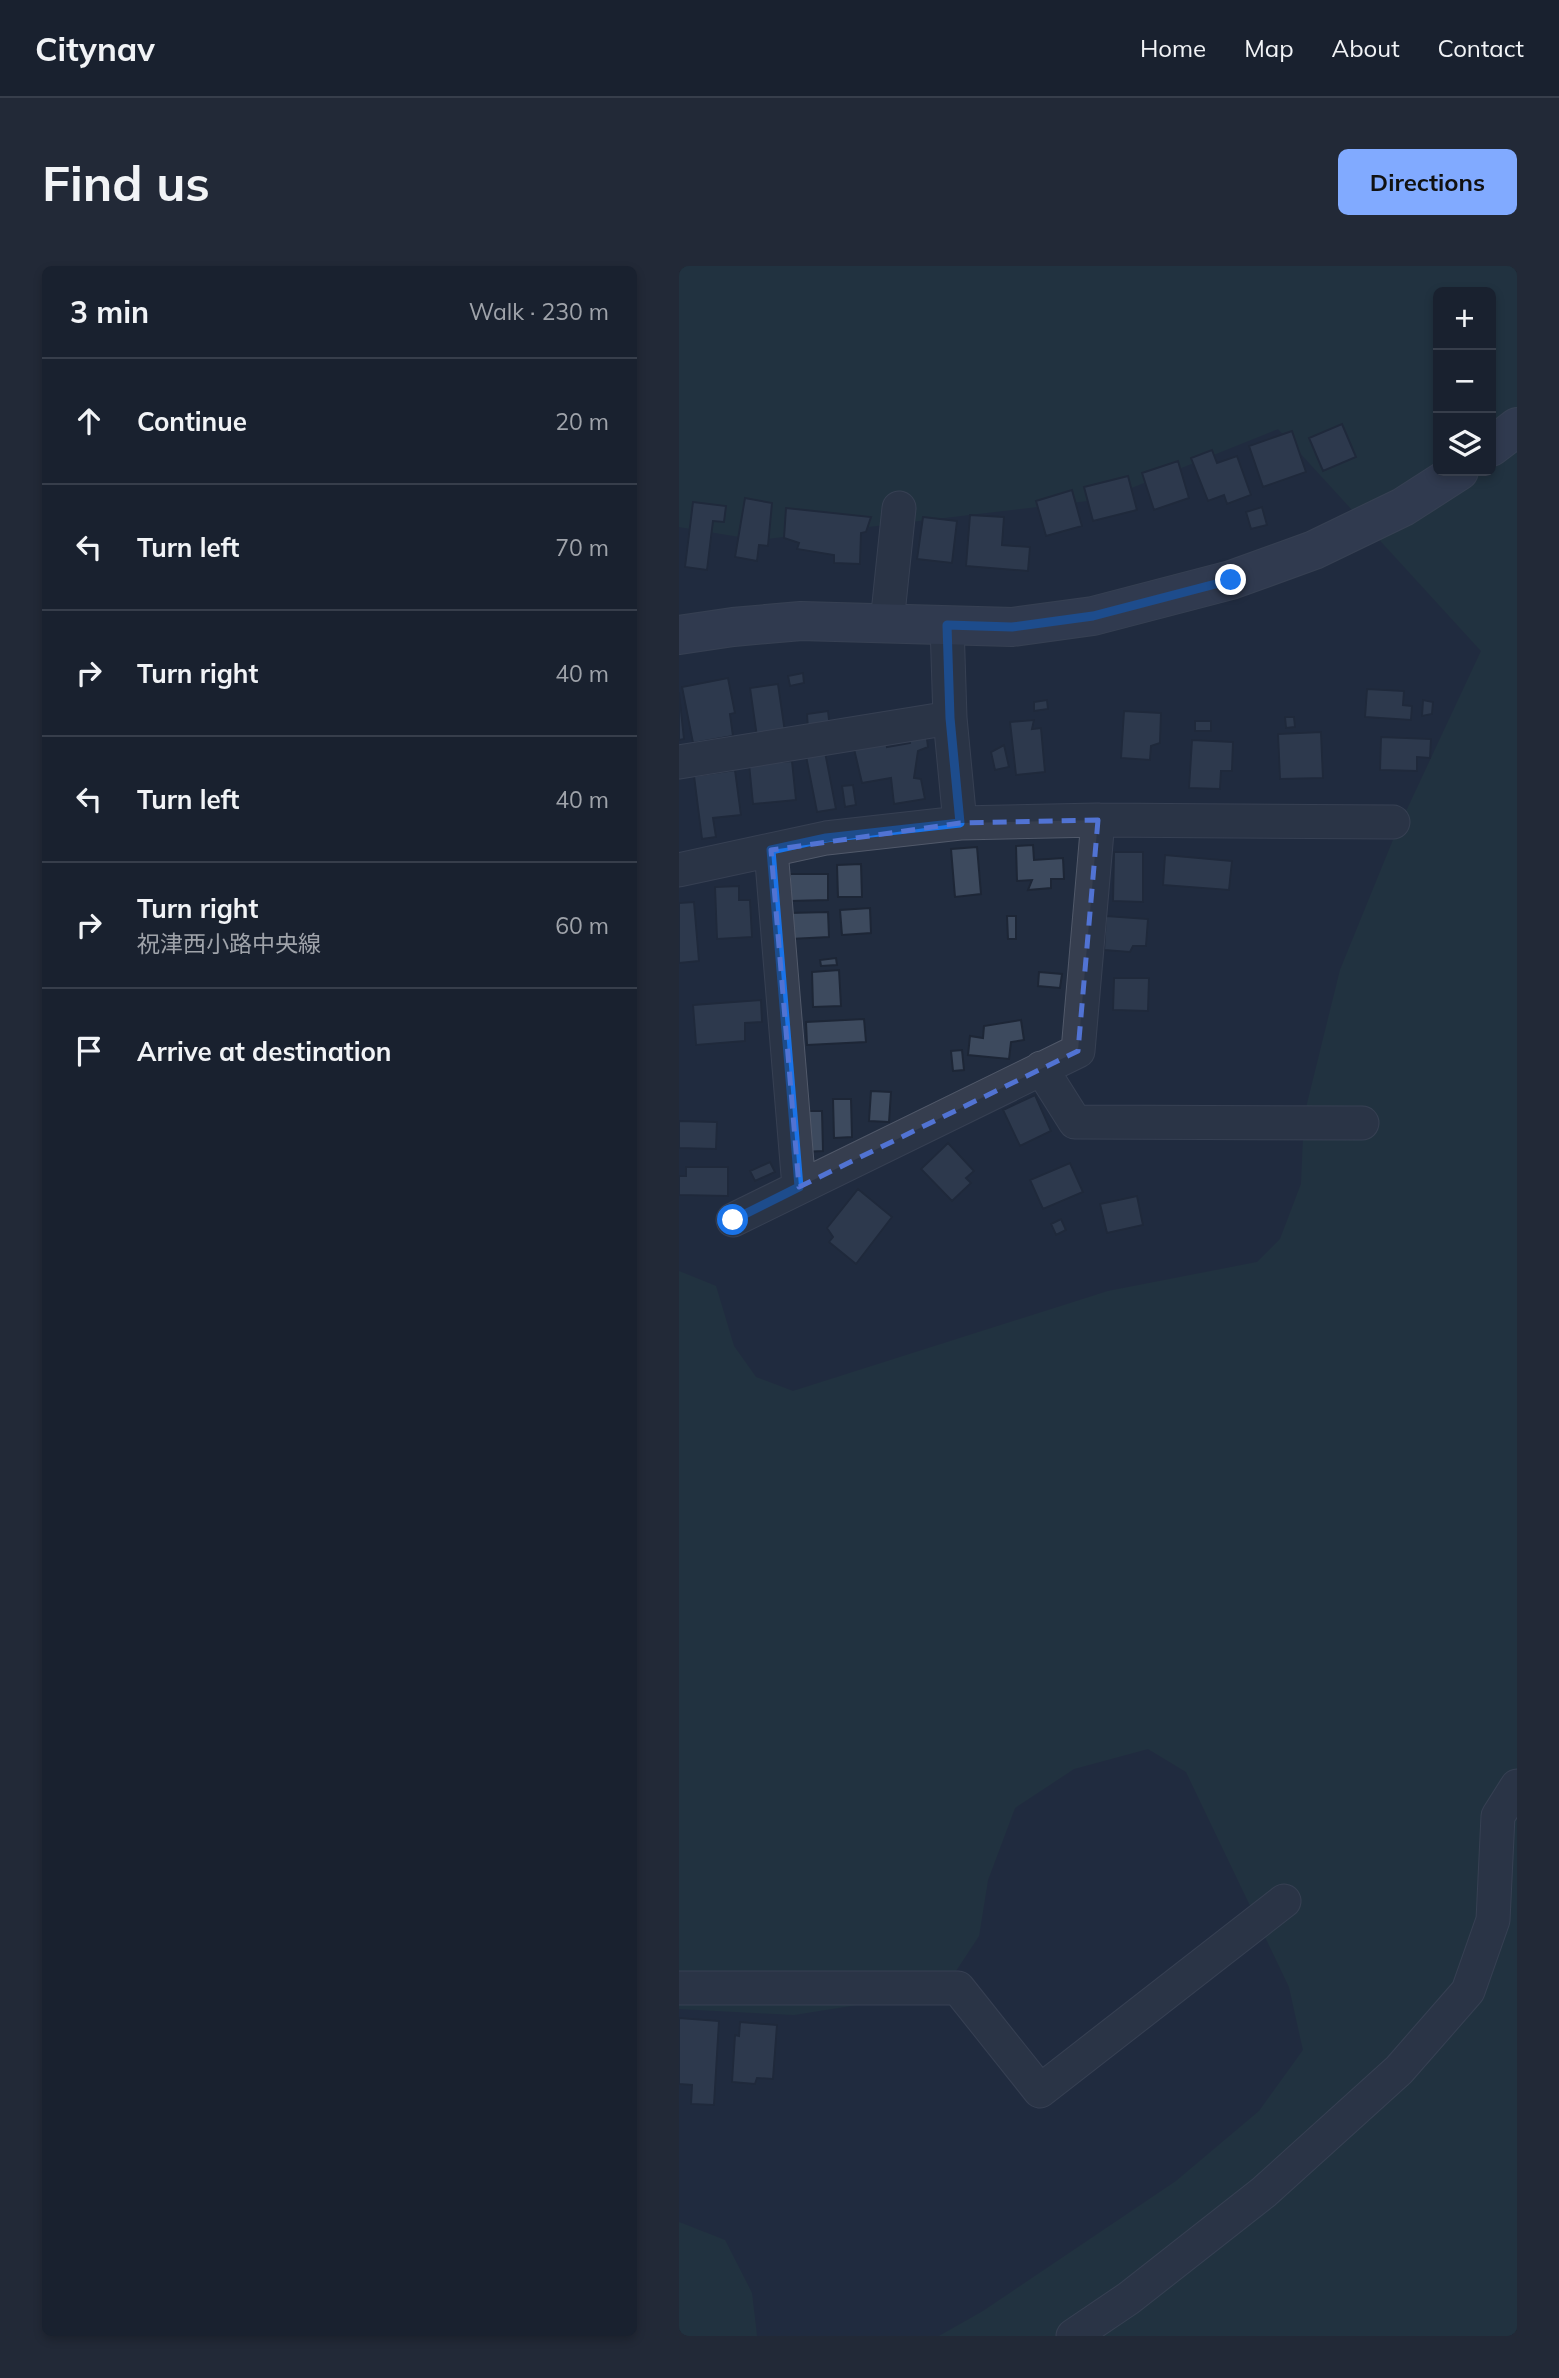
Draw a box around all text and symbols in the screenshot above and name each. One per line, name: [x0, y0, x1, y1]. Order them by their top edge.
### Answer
text: Citynav: [35, 28, 155, 69]
text: Home: [1140, 33, 1206, 63]
text: Map: [1244, 33, 1294, 63]
text: About: [1332, 33, 1400, 63]
text: Contact: [1438, 33, 1524, 63]
button: Directions: [1338, 149, 1517, 215]
text: Find us: [42, 152, 210, 213]
map controls: [1433, 287, 1496, 476]
button: +: [1433, 287, 1496, 350]
text: 3 min: [70, 293, 149, 331]
text: Walk · 230 m: [469, 297, 609, 326]
button: −: [1433, 350, 1496, 413]
icon: ahead: [70, 402, 108, 440]
text: Continue: [137, 405, 247, 438]
text: 20 m: [555, 407, 609, 436]
button: layers: [1433, 413, 1496, 476]
icon: left: [70, 528, 108, 566]
text: Turn left: [137, 531, 239, 564]
text: 70 m: [555, 533, 609, 562]
route end: [1215, 564, 1246, 595]
icon: right: [70, 654, 108, 692]
text: Turn right: [137, 657, 258, 690]
text: 40 m: [555, 659, 609, 688]
icon: left: [70, 780, 108, 818]
text: Turn left: [137, 783, 239, 816]
text: 40 m: [555, 785, 609, 814]
text: Turn right: [137, 892, 258, 925]
icon: right: [70, 906, 108, 944]
text: 60 m: [555, 911, 609, 940]
text: 祝津西小路中央線: [137, 929, 321, 958]
icon: arrive: [70, 1032, 108, 1070]
text: Arrive at destination: [137, 1035, 392, 1068]
route start: [717, 1204, 748, 1235]

